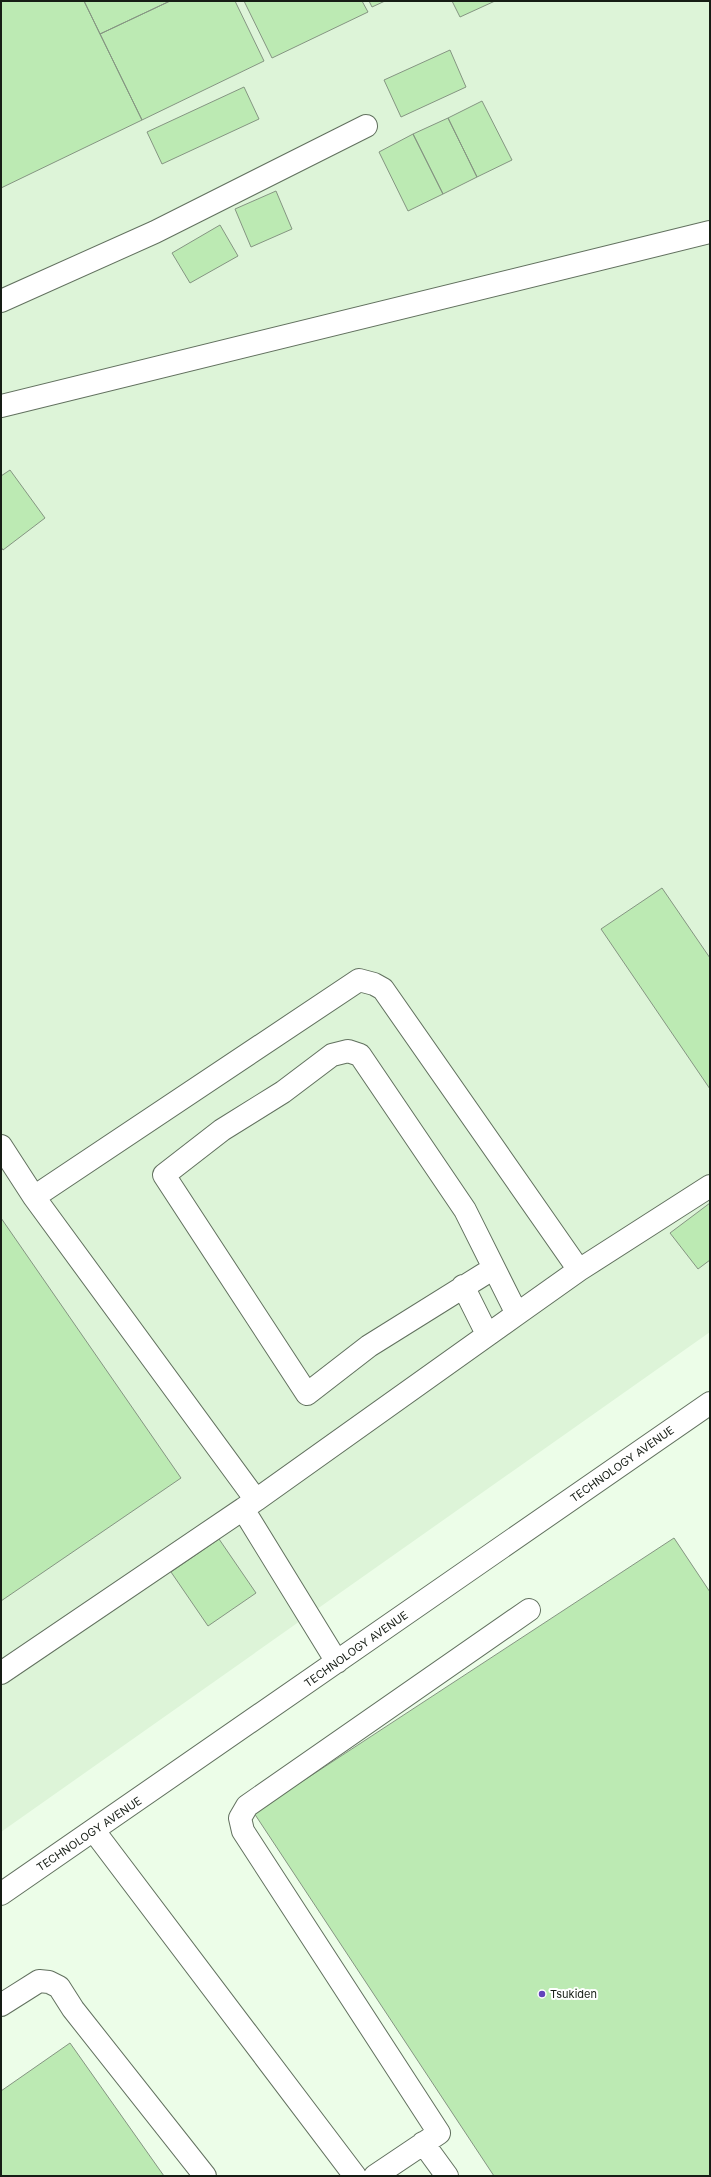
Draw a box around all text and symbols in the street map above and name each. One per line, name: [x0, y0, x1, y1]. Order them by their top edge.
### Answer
street label: TECHNOLOGY AVENUE: [567, 1423, 677, 1505]
street label: TECHNOLOGY AVENUE: [301, 1608, 411, 1690]
street label: TECHNOLOGY AVENUE: [34, 1794, 144, 1874]
place label: Tsukiden: [550, 1987, 597, 2001]
marker: Tsukiden: [537, 1989, 547, 1999]

